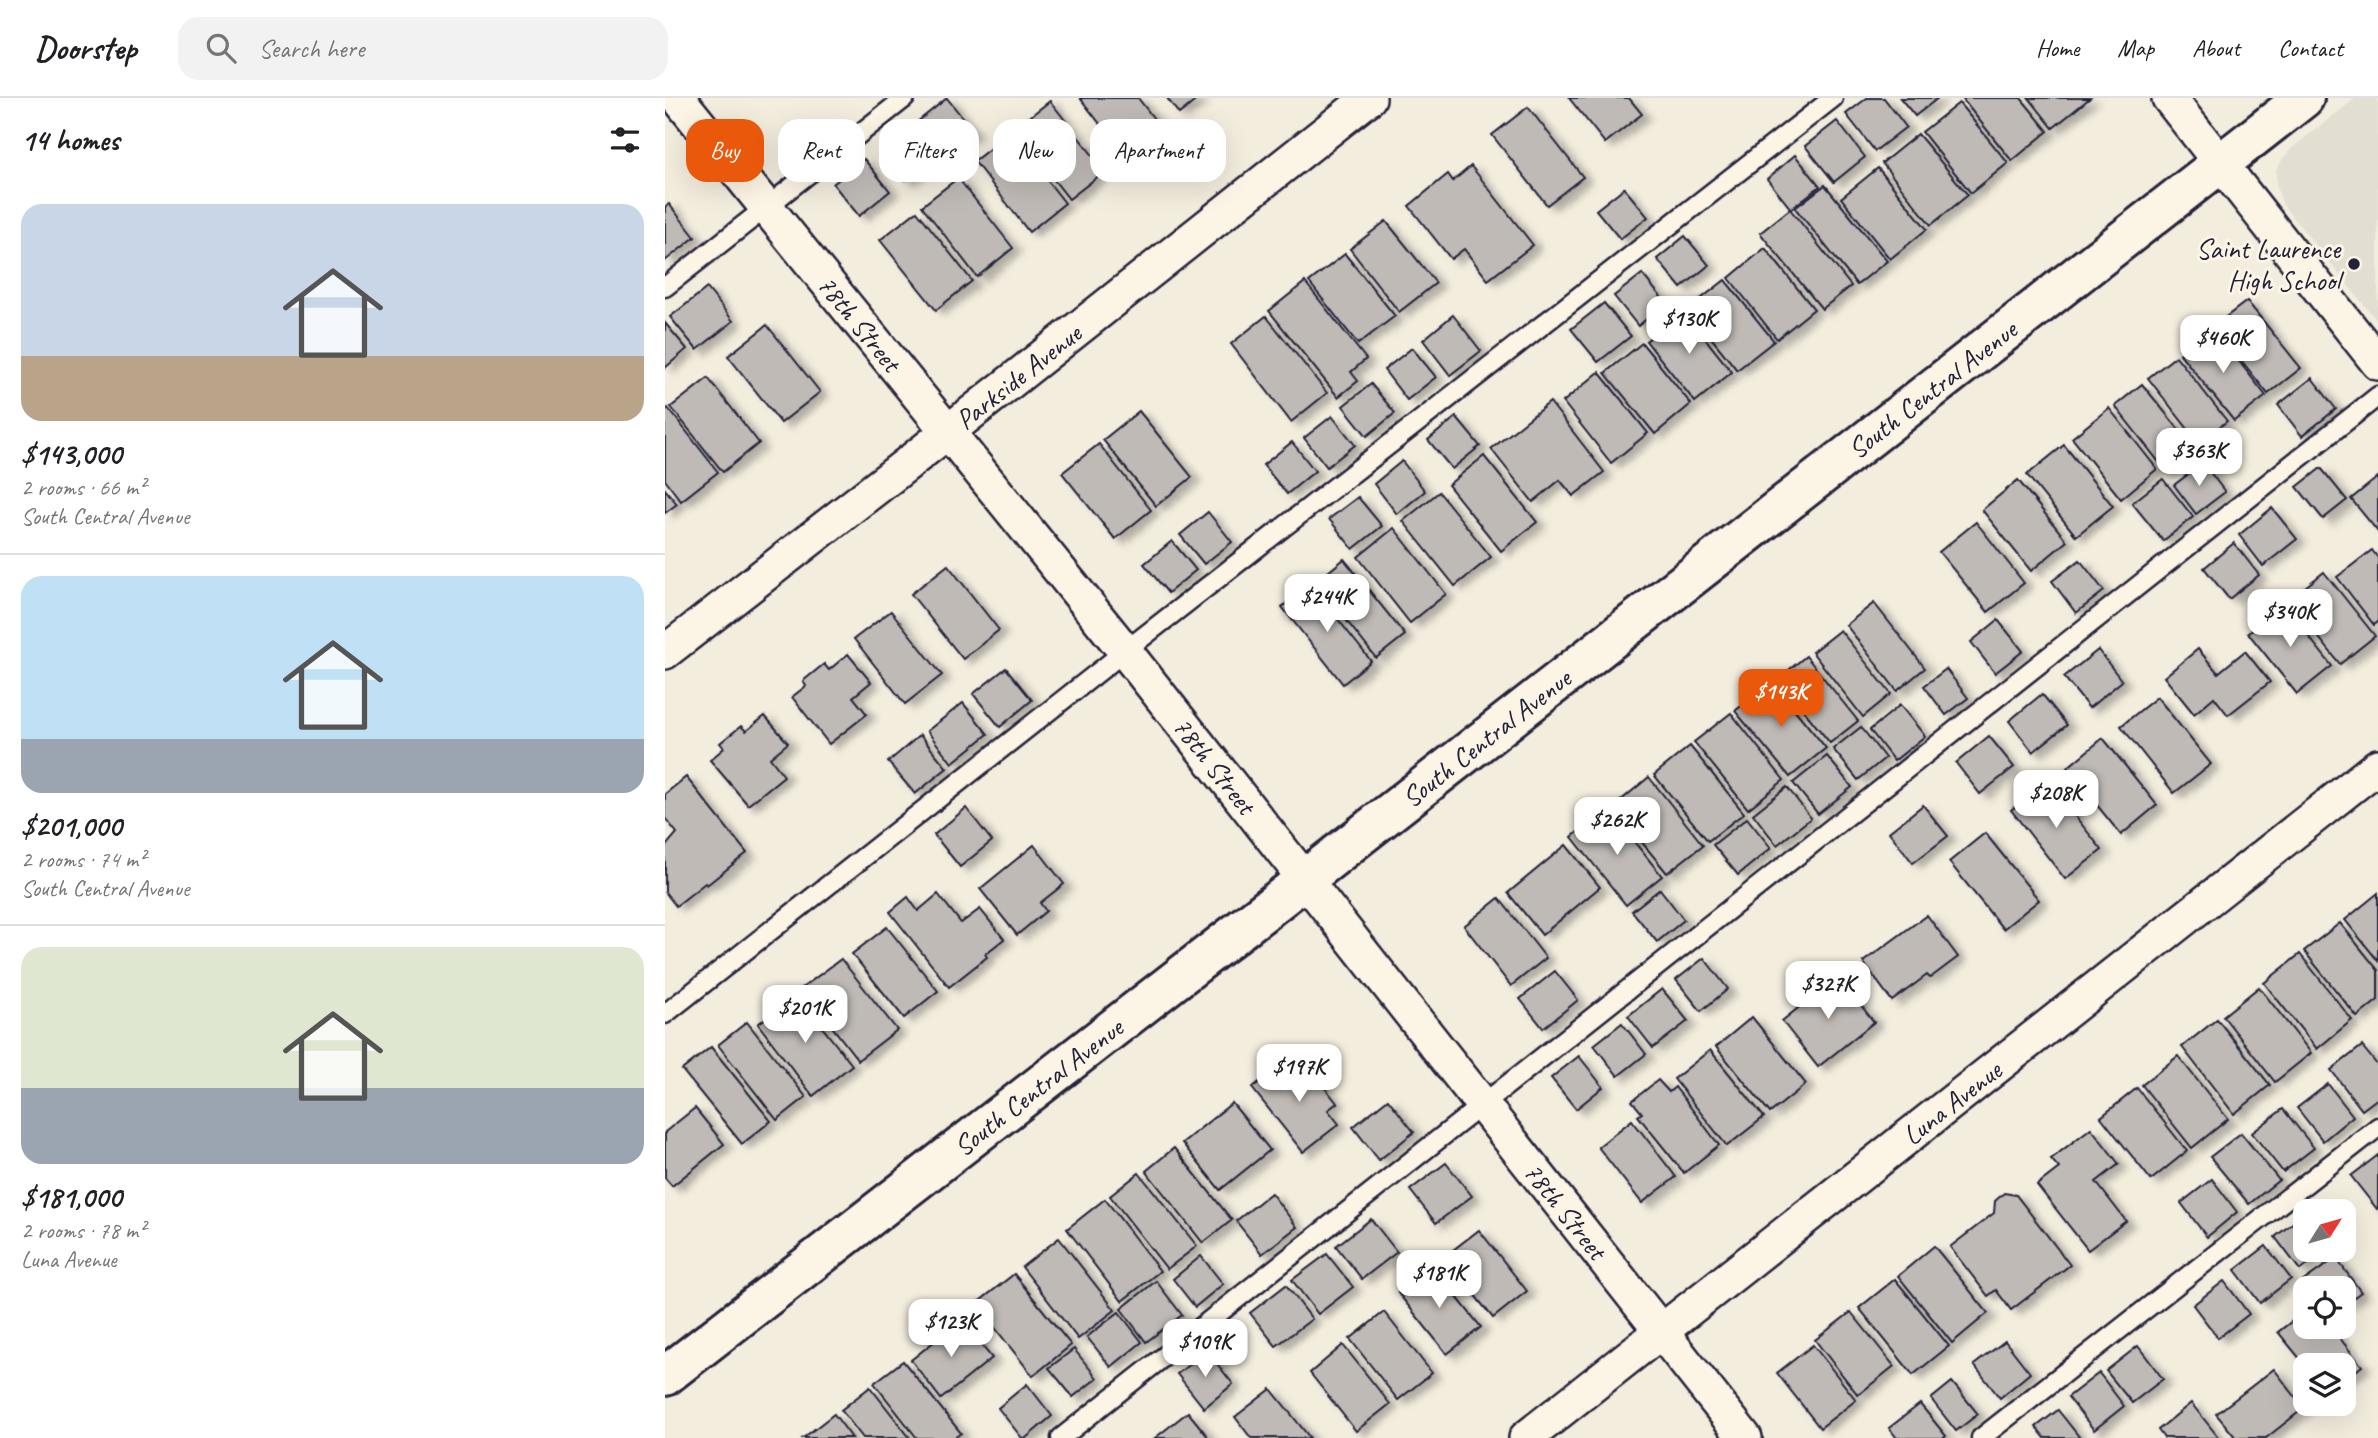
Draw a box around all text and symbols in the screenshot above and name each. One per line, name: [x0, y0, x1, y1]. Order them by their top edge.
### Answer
search box: [178, 17, 668, 80]
text: Doorstep: [35, 27, 136, 69]
icon: search: [202, 29, 240, 67]
text: Search here: [258, 32, 364, 65]
text: Home: [2036, 33, 2079, 63]
text: Map: [2117, 33, 2154, 63]
text: About: [2192, 33, 2240, 63]
text: Contact: [2278, 33, 2343, 63]
chip: Buy: [686, 119, 764, 182]
chip: Rent: [778, 119, 865, 182]
chip: Filters: [879, 119, 979, 182]
chip: New: [993, 119, 1076, 182]
chip: Apartment: [1090, 119, 1226, 182]
text: 14 homes: [21, 121, 119, 159]
icon: filters: [606, 121, 644, 159]
place label: Saint Laurence High School: [2196, 231, 2345, 298]
icon: home: [270, 250, 396, 376]
marker: Saint Laurence High School: [2346, 256, 2362, 272]
street label: 78th Street: [810, 267, 911, 380]
pin: $130K: [1640, 296, 1738, 356]
text: $130K: [1662, 304, 1716, 333]
street label: South Central Avenue: [1840, 311, 2025, 466]
street label: Parkside Avenue: [948, 314, 1089, 437]
pin: $460K: [2174, 316, 2272, 375]
text: $460K: [2196, 323, 2250, 352]
pin: $363K: [2150, 428, 2248, 488]
text: $143,000: [21, 435, 121, 473]
text: $363K: [2172, 436, 2226, 465]
text: 2 rooms · 66 m²: [21, 473, 145, 502]
text: South Central Avenue: [21, 502, 189, 531]
pin: $244K: [1278, 574, 1376, 634]
text: $244K: [1300, 582, 1354, 611]
pin: $340K: [2241, 589, 2339, 649]
text: $340K: [2263, 597, 2317, 626]
icon: home: [270, 622, 396, 748]
street label: South Central Avenue: [1394, 659, 1579, 815]
pin: $143K: [1732, 670, 1830, 729]
text: $143K: [1754, 677, 1808, 706]
street label: 78th Street: [1166, 709, 1266, 823]
pin: $208K: [2007, 770, 2105, 830]
text: $208K: [2029, 778, 2083, 807]
pin: $262K: [1568, 798, 1666, 857]
text: $262K: [1590, 805, 1644, 834]
text: $201,000: [21, 807, 121, 845]
text: 2 rooms · 74 m²: [21, 845, 145, 874]
text: South Central Avenue: [21, 874, 189, 903]
pin: $327K: [1779, 962, 1877, 1021]
text: $327K: [1802, 969, 1855, 998]
pin: $201K: [756, 986, 854, 1045]
icon: home: [270, 993, 396, 1119]
text: $201K: [778, 993, 832, 1022]
street label: South Central Avenue: [946, 1009, 1131, 1163]
pin: $197K: [1250, 1044, 1348, 1104]
street label: Luna Avenue: [1895, 1051, 2010, 1152]
text: $197K: [1273, 1052, 1325, 1081]
street label: 78th Street: [1516, 1154, 1616, 1268]
text: $181,000: [21, 1178, 121, 1216]
north arrow: [2293, 1199, 2355, 1262]
map controls: [2293, 1199, 2356, 1416]
text: 2 rooms · 78 m²: [21, 1216, 145, 1245]
text: Luna Avenue: [21, 1245, 117, 1274]
pin: $181K: [1390, 1250, 1488, 1310]
text: $181K: [1412, 1258, 1466, 1287]
button: locate: [2293, 1276, 2356, 1339]
pin: $123K: [902, 1300, 1000, 1359]
text: $123K: [924, 1307, 978, 1336]
pin: $109K: [1156, 1320, 1254, 1379]
text: $109K: [1179, 1327, 1231, 1356]
button: layers: [2293, 1353, 2356, 1416]

